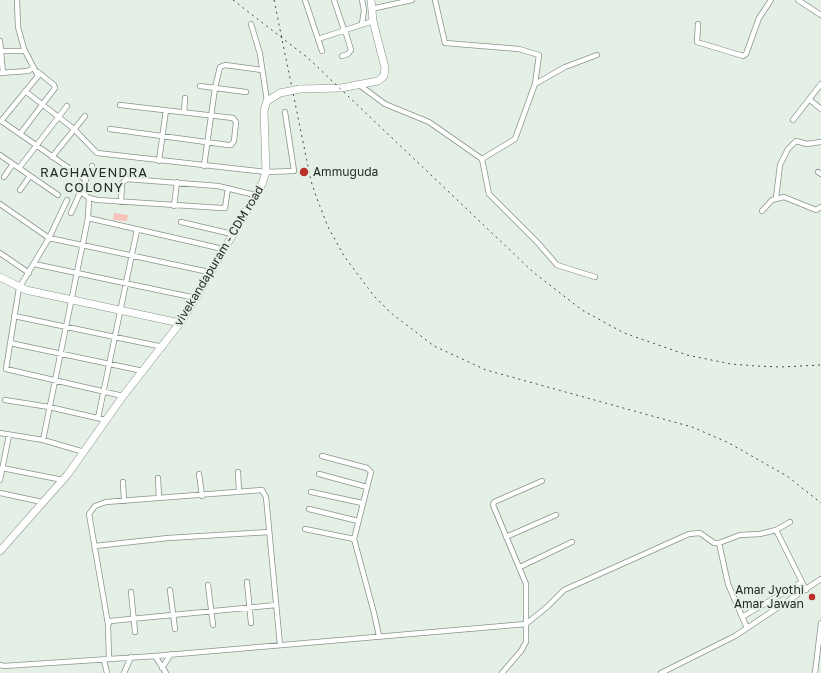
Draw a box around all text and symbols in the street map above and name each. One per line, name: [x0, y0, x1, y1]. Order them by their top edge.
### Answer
district label: RAGHAVENDRA COLONY: [40, 165, 148, 196]
place label: Ammuguda: [313, 165, 378, 179]
marker: Ammuguda: [298, 166, 310, 178]
street label: vivekandapuram - CDM road: [171, 183, 267, 329]
place label: Amar Jyothi Amar Jawan: [734, 583, 804, 611]
marker: Amar Jyothi Amar Jawan: [807, 592, 817, 602]

